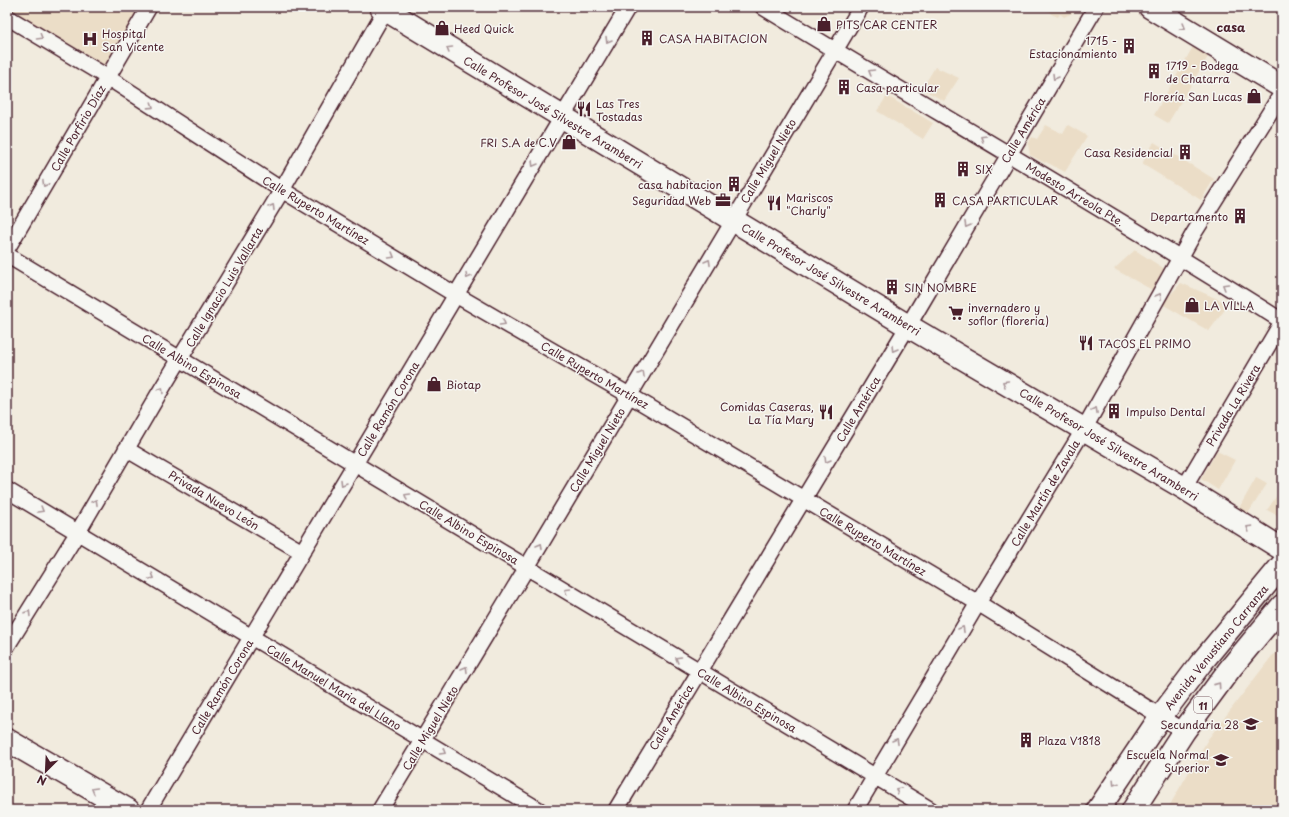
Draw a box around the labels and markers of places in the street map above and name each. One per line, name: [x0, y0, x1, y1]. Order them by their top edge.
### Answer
shop icon: PITS CAR CENTER: [815, 15, 833, 33]
place label: PITS CAR CENTER: [836, 16, 937, 33]
shop icon: Heed Quick: [433, 19, 451, 37]
place label: Heed Quick: [454, 20, 515, 37]
place label: Hospital San Vicente: [102, 25, 164, 55]
building icon: CASA HABITACION: [638, 29, 656, 47]
hospital icon: Hospital San Vicente: [81, 30, 99, 48]
place label: CASA HABITACION: [659, 30, 768, 47]
place label: 1715 - Estacionamiento: [1029, 32, 1117, 62]
building icon: 1715 - Estacionamiento: [1120, 37, 1138, 55]
place label: 1719 - Bodega de Chatarra: [1166, 57, 1239, 87]
building icon: 1719 - Bodega de Chatarra: [1145, 62, 1163, 80]
building icon: Casa particular: [835, 78, 853, 96]
place label: Casa particular: [856, 79, 939, 96]
shop icon: Florería San Lucas: [1245, 87, 1263, 105]
place label: Florería San Lucas: [1144, 88, 1242, 105]
place label: Las Tres Tostadas: [596, 95, 643, 125]
restaurant icon: Las Tres Tostadas: [575, 100, 593, 118]
shop icon: FRI S.A de C.V: [560, 133, 578, 151]
place label: FRI S.A de C.V: [480, 134, 557, 151]
building icon: Casa Residencial: [1176, 143, 1194, 161]
place label: Casa Residencial: [1084, 144, 1173, 161]
building icon: SIX: [954, 160, 972, 178]
place label: SIX: [975, 161, 993, 178]
building icon: casa habitacion: [725, 175, 743, 193]
place label: casa habitacion: [638, 176, 722, 193]
place label: Mariscos "Charly": [786, 189, 833, 219]
office icon: Seguridad Web: [714, 191, 732, 209]
building icon: CASA PARTICULAR: [931, 191, 949, 209]
place label: Seguridad Web: [632, 192, 711, 209]
place label: CASA PARTICULAR: [952, 192, 1058, 209]
restaurant icon: Mariscos "Charly": [765, 194, 783, 212]
building icon: Departamento: [1231, 207, 1249, 225]
place label: Departamento: [1150, 208, 1228, 225]
building icon: SIN NOMBRE: [883, 278, 901, 296]
place label: SIN NOMBRE: [904, 279, 977, 296]
shop icon: LA VILLA: [1183, 296, 1201, 314]
place label: LA VILLA: [1204, 297, 1254, 314]
place label: invernadero y soflor (floreria): [968, 299, 1049, 329]
supermarket icon: invernadero y soflor (floreria): [947, 304, 965, 322]
restaurant icon: TACOS EL PRIMO: [1077, 334, 1095, 352]
place label: TACOS EL PRIMO: [1098, 335, 1191, 352]
shop icon: Biotap: [425, 375, 443, 393]
place label: Biotap: [446, 376, 481, 393]
place label: Comidas Caseras, La Tía Mary: [720, 398, 814, 428]
building icon: Impulso Dental: [1105, 402, 1123, 420]
restaurant icon: Comidas Caseras, La Tía Mary: [817, 403, 835, 421]
place label: Impulso Dental: [1126, 403, 1205, 420]
school or university icon: Secundaria 28: [1242, 715, 1260, 733]
place label: Secundaria 28: [1160, 716, 1239, 733]
building icon: Plaza V1818: [1017, 731, 1035, 749]
place label: Plaza V1818: [1038, 732, 1101, 749]
place label: Escuela Normal Superior: [1126, 746, 1209, 776]
school or university icon: Escuela Normal Superior: [1212, 751, 1230, 769]

